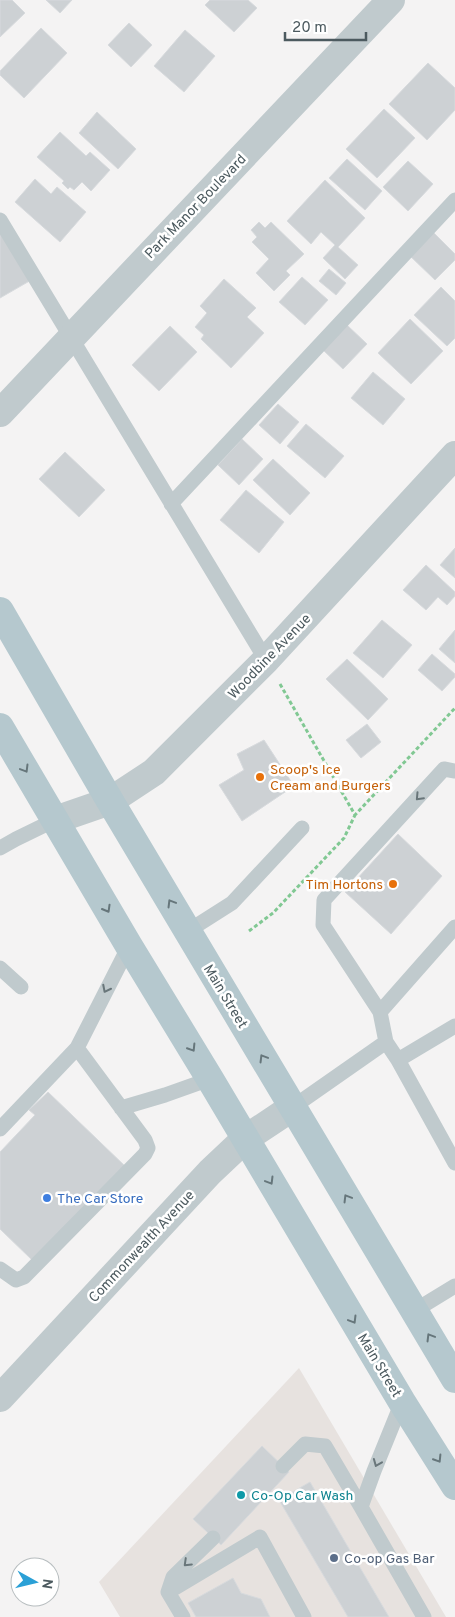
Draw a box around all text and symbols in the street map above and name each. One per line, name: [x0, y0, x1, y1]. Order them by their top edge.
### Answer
scale bar: [285, 10, 366, 42]
text: 20 m: [292, 19, 327, 38]
street label: Park Manor Boulevard: [142, 151, 250, 263]
street label: Woodbine Avenue: [225, 611, 315, 703]
place label: Scoop's Ice Cream and Burgers: [270, 762, 391, 795]
one-way arrow: [18, 764, 28, 773]
marker: Scoop's Ice Cream and Burgers: [254, 771, 266, 783]
one-way arrow: [416, 792, 425, 801]
place label: Tim Hortons: [306, 877, 383, 894]
marker: Tim Hortons: [387, 878, 399, 890]
one-way arrow: [168, 900, 178, 909]
one-way arrow: [101, 904, 111, 913]
street label: Main Street: [199, 962, 250, 1032]
one-way arrow: [102, 984, 112, 993]
one-way arrow: [185, 1043, 195, 1052]
one-way arrow: [260, 1055, 270, 1064]
one-way arrow: [263, 1175, 273, 1184]
street label: Commonwealth Avenue: [86, 1187, 199, 1307]
place label: The Car Store: [57, 1191, 143, 1208]
marker: The Car Store: [41, 1192, 53, 1204]
one-way arrow: [343, 1194, 353, 1203]
one-way arrow: [347, 1315, 357, 1324]
street label: Main Street: [353, 1331, 404, 1401]
one-way arrow: [426, 1334, 436, 1343]
one-way arrow: [431, 1453, 441, 1462]
one-way arrow: [373, 1458, 383, 1467]
place label: Co-Op Car Wash: [251, 1488, 353, 1505]
marker: Co-Op Car Wash: [235, 1489, 247, 1501]
place label: Co-op Gas Bar: [344, 1551, 435, 1568]
marker: Co-op Gas Bar: [328, 1552, 340, 1564]
north arrow: [10, 1557, 60, 1607]
one-way arrow: [184, 1557, 193, 1566]
text: N: [37, 1577, 56, 1590]

